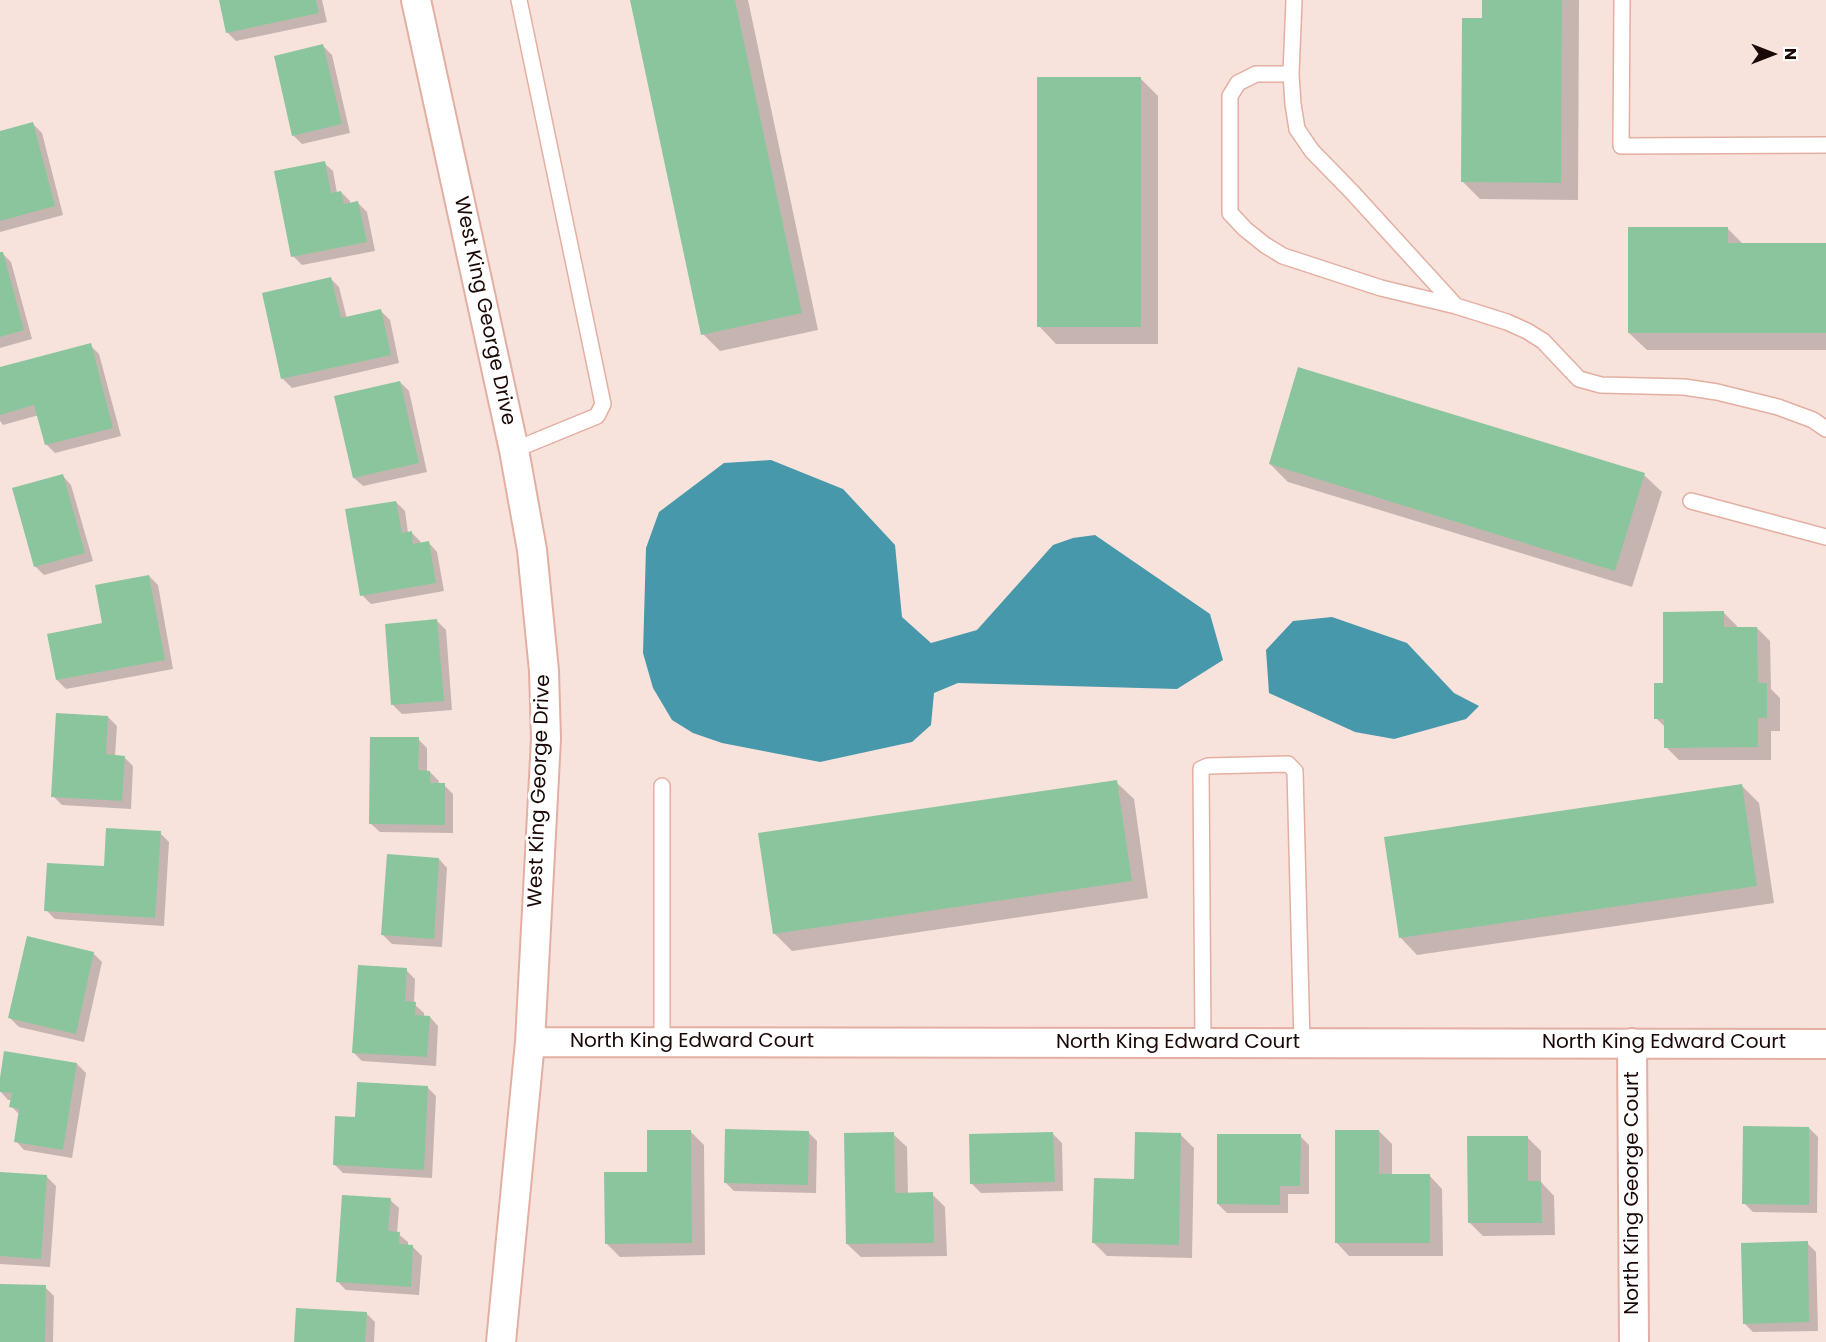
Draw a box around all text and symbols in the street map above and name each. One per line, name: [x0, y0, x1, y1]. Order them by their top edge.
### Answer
north arrow: [1742, 24, 1802, 84]
text: N: [1779, 48, 1802, 60]
street label: West King George Drive: [448, 194, 520, 428]
street label: West King George Drive: [524, 674, 556, 908]
street label: North King Edward Court: [570, 1030, 814, 1054]
street label: North King Edward Court: [1056, 1031, 1300, 1055]
street label: North King Edward Court: [1542, 1031, 1786, 1055]
street label: North King George Court: [1621, 1071, 1645, 1315]

